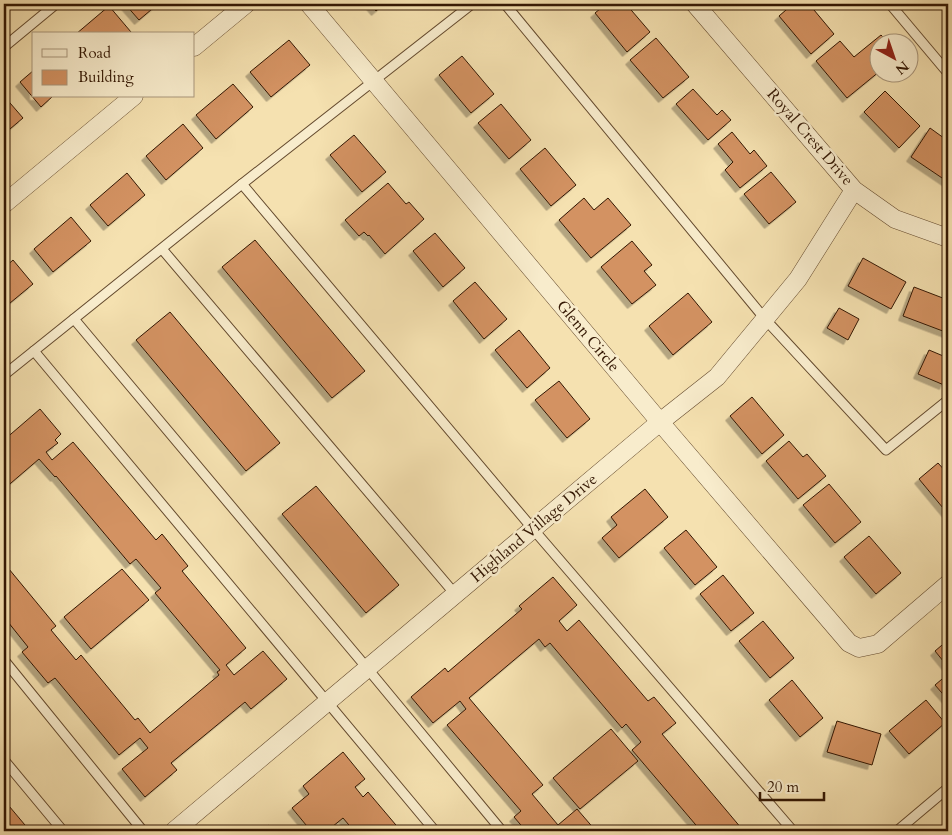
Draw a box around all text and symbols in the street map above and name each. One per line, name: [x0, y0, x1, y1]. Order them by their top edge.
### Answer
legend: [32, 32, 195, 98]
north arrow: [870, 32, 920, 82]
text: Road: [78, 43, 111, 63]
text: N: [891, 56, 913, 79]
text: Building: [78, 67, 134, 87]
street label: Royal Crest Drive: [762, 84, 858, 190]
street label: Glenn Circle: [551, 295, 625, 377]
street label: Highland Village Drive: [466, 468, 602, 588]
scale bar: [760, 770, 823, 802]
text: 20 m: [767, 777, 799, 797]

